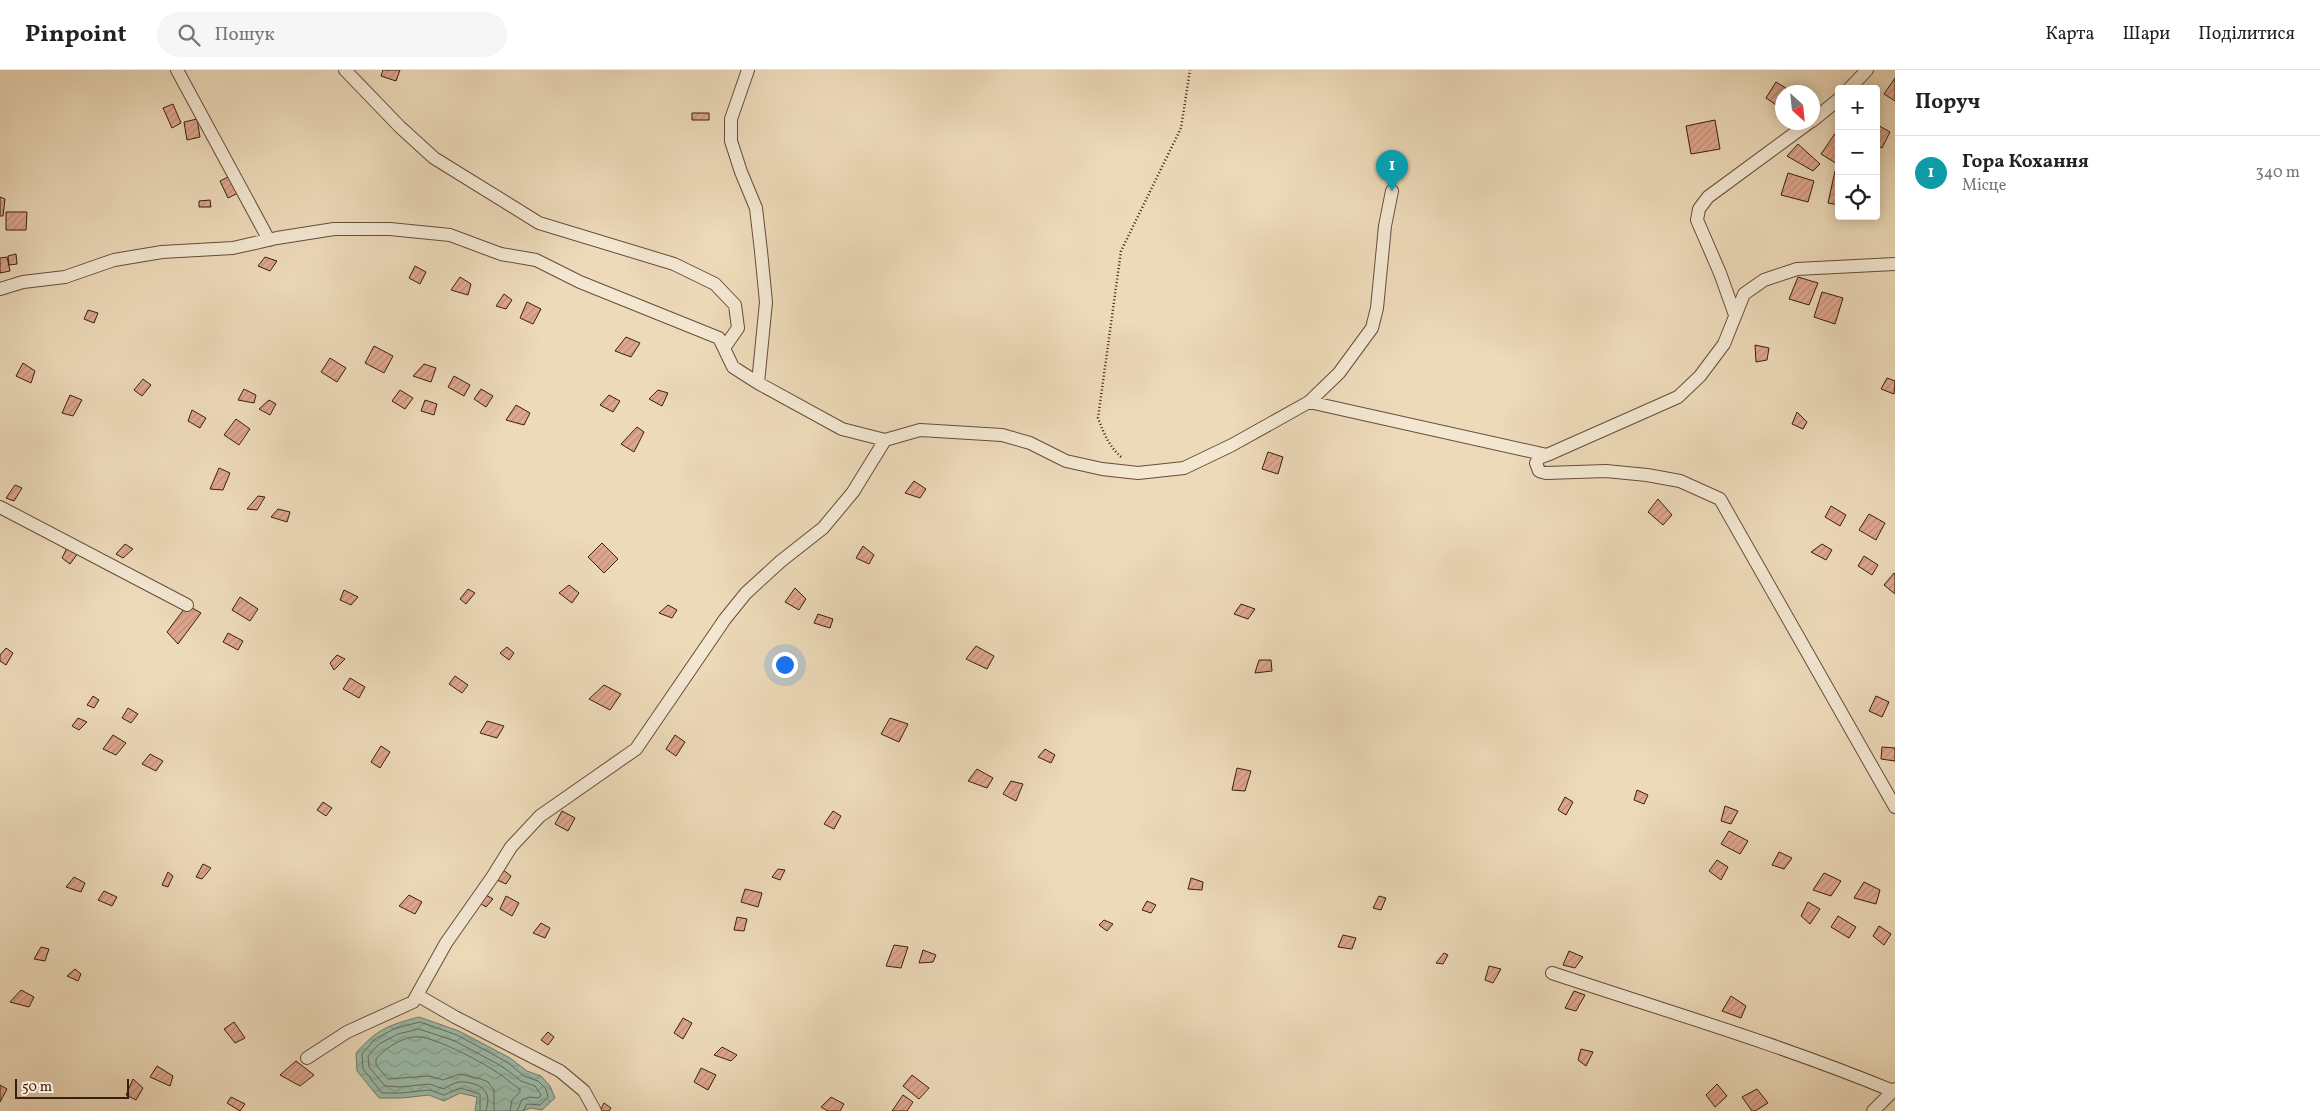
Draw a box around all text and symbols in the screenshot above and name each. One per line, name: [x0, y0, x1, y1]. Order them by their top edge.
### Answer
search box: [157, 12, 507, 57]
text: Pinpoint: [25, 18, 127, 52]
icon: search: [175, 21, 203, 49]
text: Пошук: [215, 22, 275, 48]
text: Карта: [2046, 22, 2094, 47]
text: Шари: [2122, 22, 2170, 47]
text: Поділитися: [2198, 22, 2295, 47]
north arrow: [1775, 85, 1820, 130]
map controls: [1835, 85, 1880, 220]
button: +: [1835, 85, 1880, 130]
text: Поруч: [1915, 88, 1980, 117]
button: −: [1835, 130, 1880, 175]
text: Гора Кохання: [1962, 149, 2089, 175]
pin: 1: [1376, 150, 1408, 191]
text: 1: [1928, 162, 1934, 184]
text: 340 m: [2256, 162, 2300, 184]
button: locate: [1835, 175, 1880, 220]
text: Місце: [1962, 175, 2006, 197]
your location: [772, 652, 798, 678]
scale bar: [15, 1076, 129, 1099]
text: 50 m: [22, 1078, 52, 1097]

